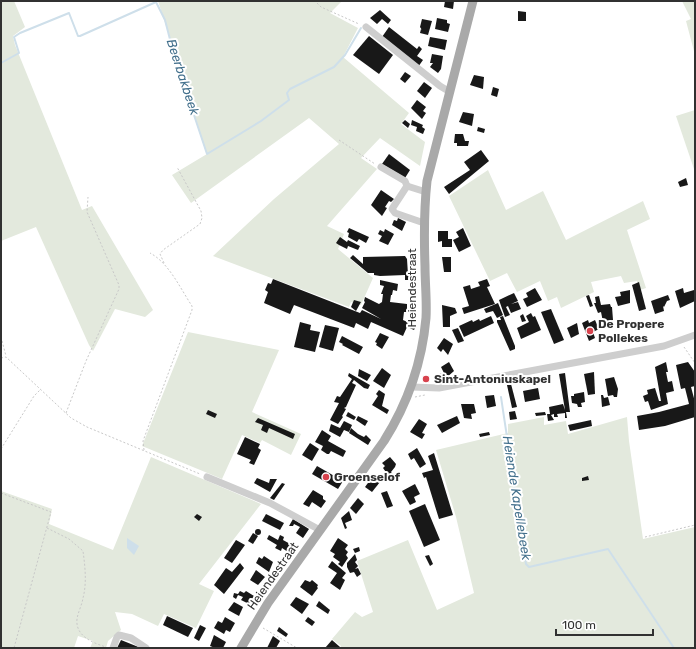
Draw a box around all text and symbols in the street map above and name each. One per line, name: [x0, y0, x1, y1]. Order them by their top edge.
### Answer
water label: Beerbakbeek: [164, 37, 202, 117]
street label: Heiendestraat: [405, 248, 419, 328]
place label: De Propere Pollekes: [598, 317, 664, 345]
marker: De Propere Pollekes: [585, 326, 595, 336]
place label: Sint-Antoniuskapel: [434, 372, 551, 386]
marker: Sint-Antoniuskapel: [421, 374, 431, 384]
water label: Heiende Kapellebeek: [500, 435, 534, 562]
place label: Groenselof: [334, 470, 401, 484]
marker: Groenselof: [321, 472, 331, 482]
street label: Heiendestraat: [245, 539, 302, 612]
scale bar: [556, 611, 653, 637]
text: 100 m: [562, 618, 596, 632]

